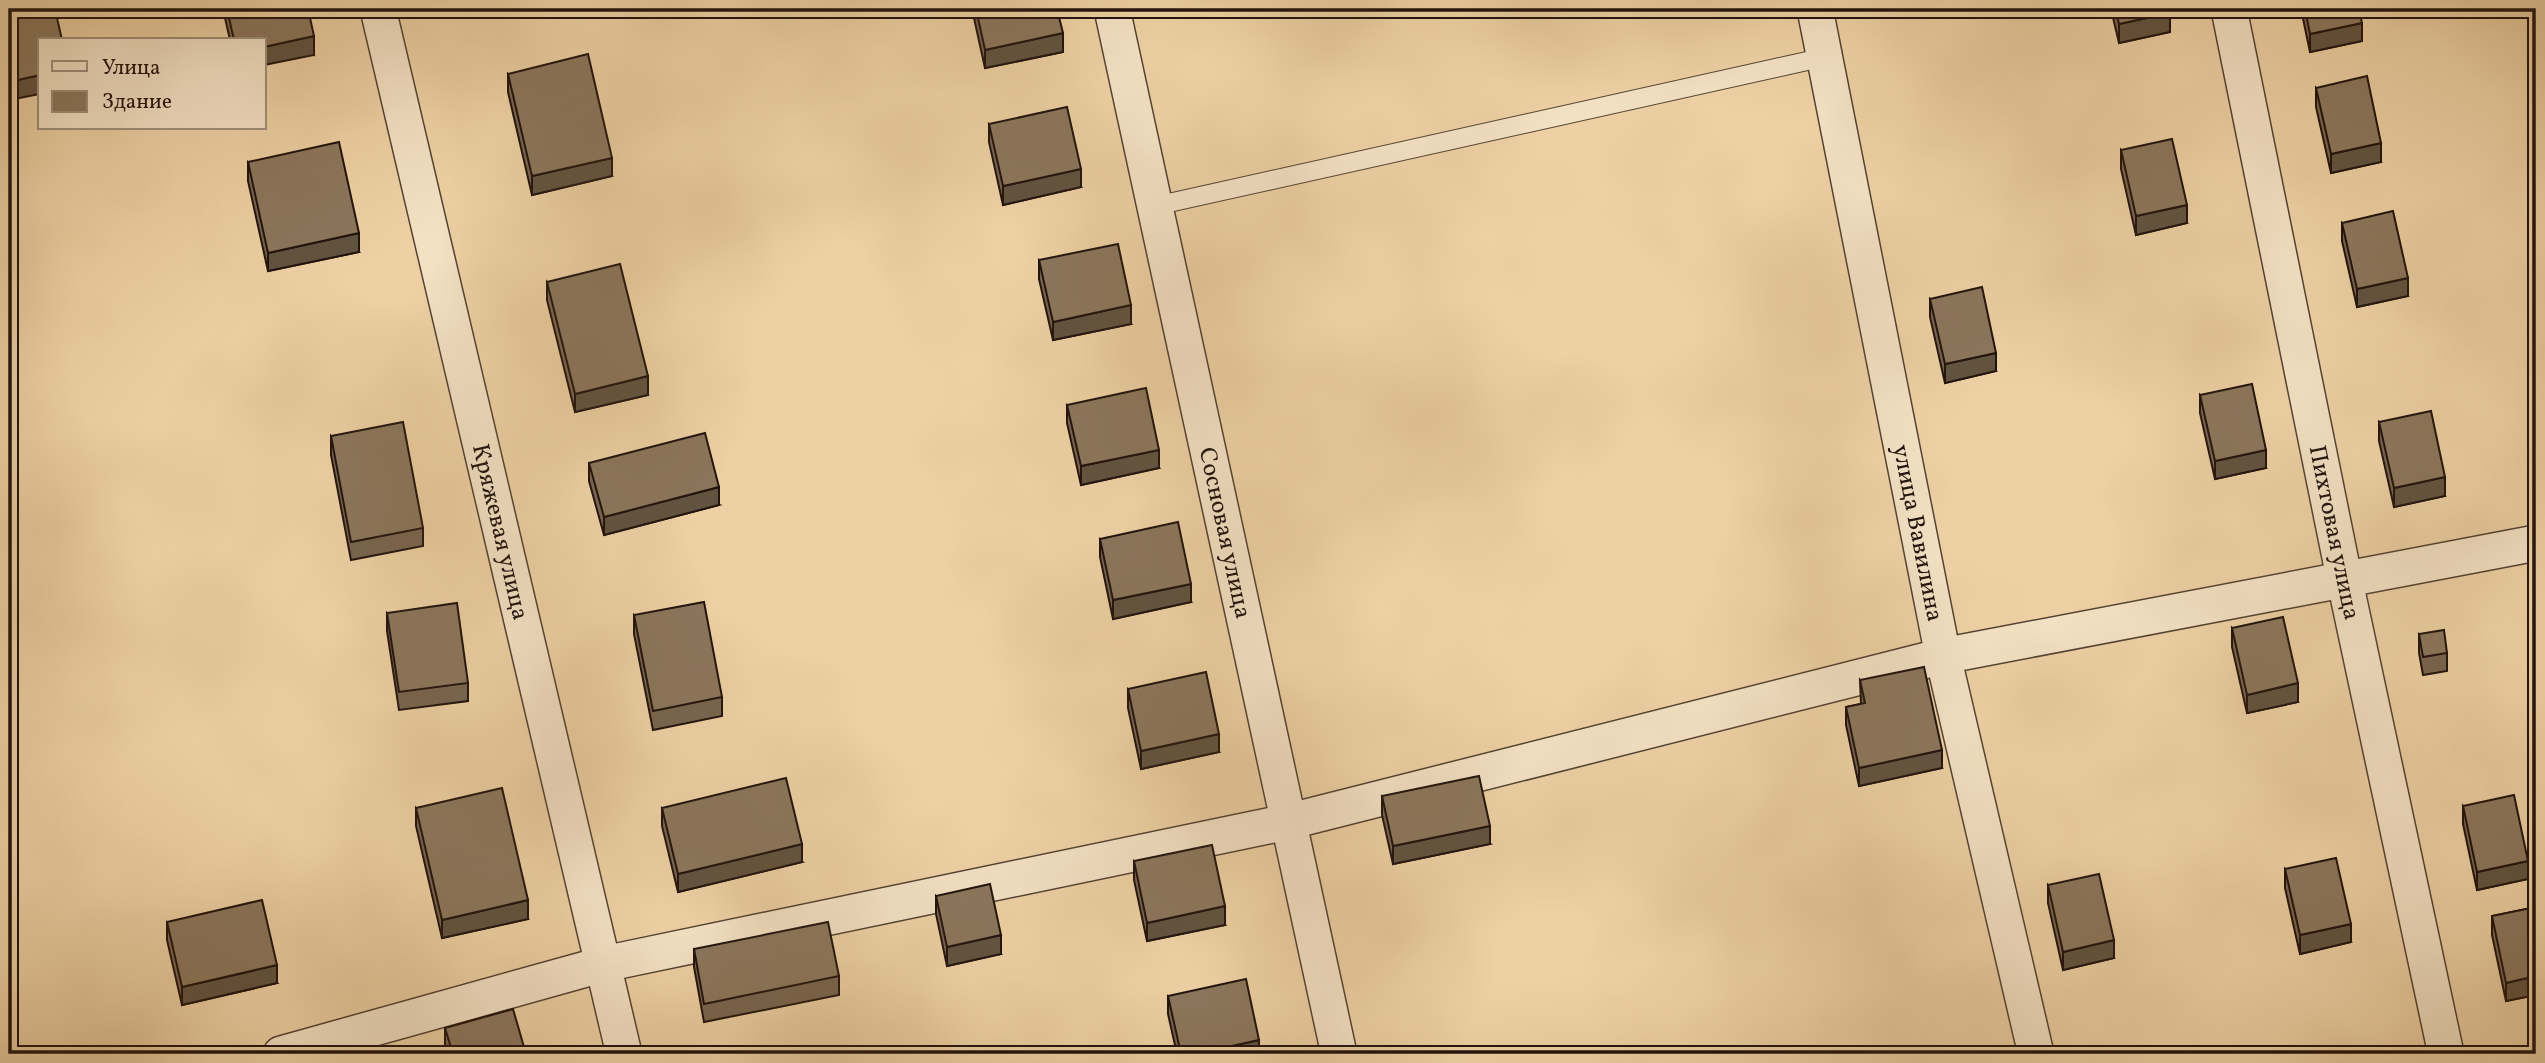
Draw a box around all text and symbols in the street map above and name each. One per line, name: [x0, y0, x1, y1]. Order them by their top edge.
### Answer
legend: [38, 38, 266, 130]
text: Улица: [102, 54, 160, 83]
text: Здание: [102, 88, 172, 117]
street label: Кряжевая улица: [462, 441, 536, 624]
street label: улица Вавилина: [1883, 442, 1951, 625]
street label: Пихтовая улица: [2299, 442, 2368, 623]
street label: Сосновая улица: [1189, 444, 1259, 622]

